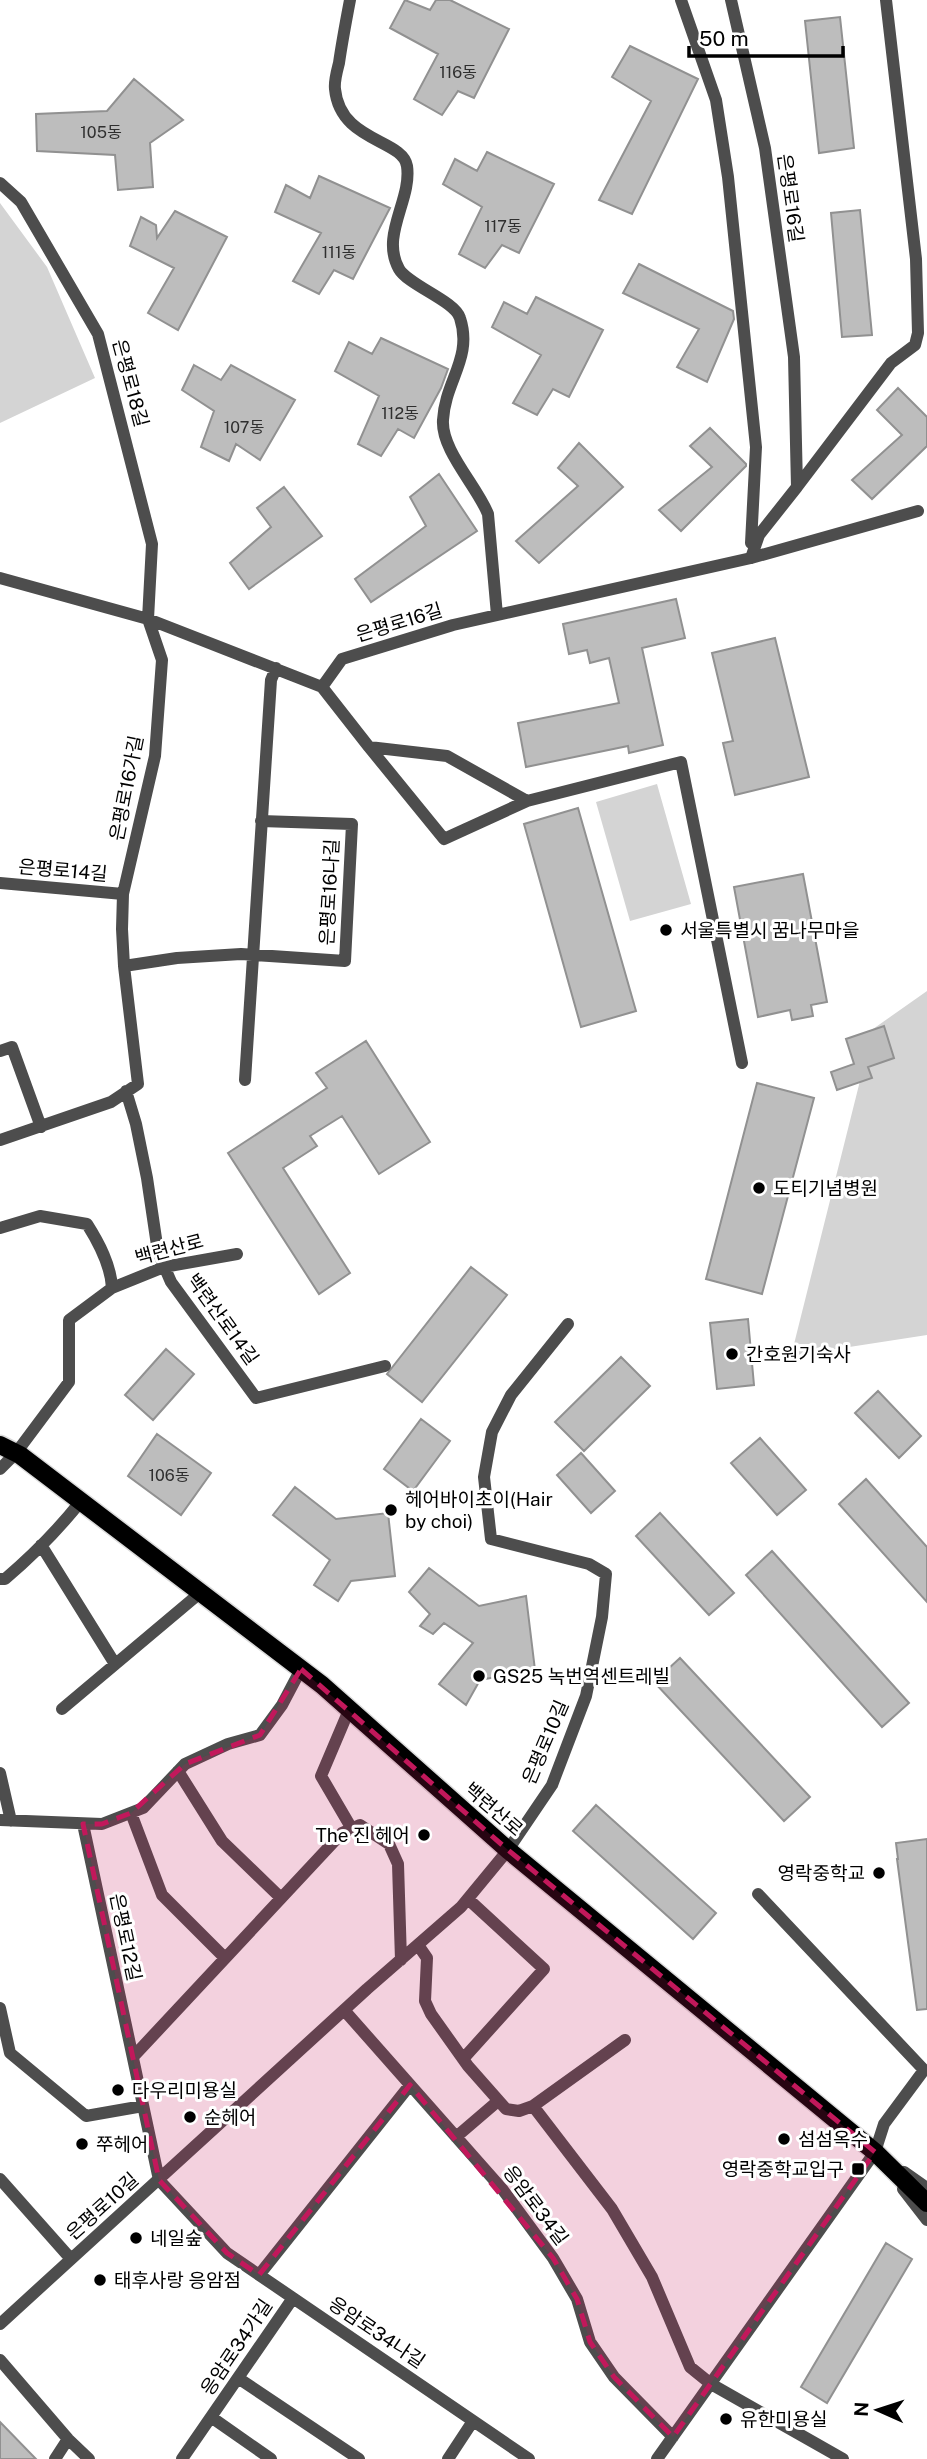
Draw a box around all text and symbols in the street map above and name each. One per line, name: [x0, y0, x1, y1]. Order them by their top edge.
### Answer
scale bar: [689, 14, 843, 58]
text: 50 m: [699, 26, 749, 51]
house number: 116동: [439, 63, 477, 82]
house number: 105동: [80, 123, 122, 142]
street label: 은평로16길: [774, 152, 808, 244]
house number: 117동: [484, 217, 522, 236]
house number: 111동: [322, 243, 356, 262]
street label: 은평로18길: [109, 337, 153, 429]
house number: 112동: [381, 404, 419, 423]
house number: 107동: [224, 418, 264, 437]
street label: 은평로16길: [353, 598, 445, 646]
street label: 은평로16가길: [105, 733, 147, 843]
street label: 은평로16나길: [315, 838, 343, 946]
street label: 은평로14길: [17, 855, 109, 885]
place label: 서울특별시 꿈나무마을: [680, 919, 859, 941]
marker: 서울특별시 꿈나무마을: [658, 922, 674, 938]
place label: 도티기념병원: [773, 1177, 878, 1199]
marker: 도티기념병원: [751, 1180, 767, 1196]
street label: 백련산로: [132, 1229, 206, 1269]
street label: 백련산로14길: [183, 1269, 263, 1369]
place label: 간호원기숙사: [746, 1343, 851, 1365]
marker: 간호원기숙사: [724, 1346, 740, 1362]
house number: 106동: [149, 1466, 190, 1485]
place label: 헤어바이초이(Hair by choi): [405, 1488, 553, 1532]
marker: 헤어바이초이(Hair by choi): [383, 1502, 399, 1518]
place label: GS25 녹번역센트레빌: [493, 1665, 670, 1687]
marker: GS25 녹번역센트레빌: [471, 1668, 487, 1684]
street label: 은평로10길: [517, 1697, 573, 1787]
street label: 백련산로: [460, 1778, 528, 1840]
place label: The 진 헤어: [315, 1824, 410, 1846]
marker: The 진 헤어: [416, 1827, 432, 1843]
place label: 영락중학교: [778, 1862, 865, 1884]
marker: 영락중학교: [871, 1865, 887, 1881]
street label: 은평로12길: [106, 1891, 146, 1983]
place label: 다우리미용실: [132, 2079, 237, 2101]
marker: 다우리미용실: [110, 2082, 126, 2098]
place label: 순헤어: [204, 2106, 256, 2128]
marker: 순헤어: [182, 2109, 198, 2125]
place label: 섬섬옥수: [798, 2128, 868, 2150]
marker: 섬섬옥수: [776, 2131, 792, 2147]
place label: 쭈헤어: [96, 2133, 148, 2155]
marker: 쭈헤어: [74, 2136, 90, 2152]
place label: 영락중학교입구: [722, 2158, 844, 2180]
street label: 응암로34길: [499, 2161, 573, 2249]
marker: 영락중학교입구: [850, 2161, 866, 2177]
street label: 은평로10길: [61, 2168, 143, 2244]
place label: 네일숲: [150, 2227, 202, 2249]
marker: 네일숲: [128, 2230, 144, 2246]
place label: 태후사랑 응암점: [114, 2269, 241, 2291]
marker: 태후사랑 응암점: [92, 2272, 108, 2288]
street label: 응암로34나길: [325, 2292, 429, 2372]
street label: 응암로34가길: [196, 2295, 276, 2399]
north arrow: [843, 2375, 913, 2445]
text: N: [850, 2401, 872, 2417]
place label: 유한미용실: [740, 2408, 827, 2430]
marker: 유한미용실: [718, 2411, 734, 2427]

